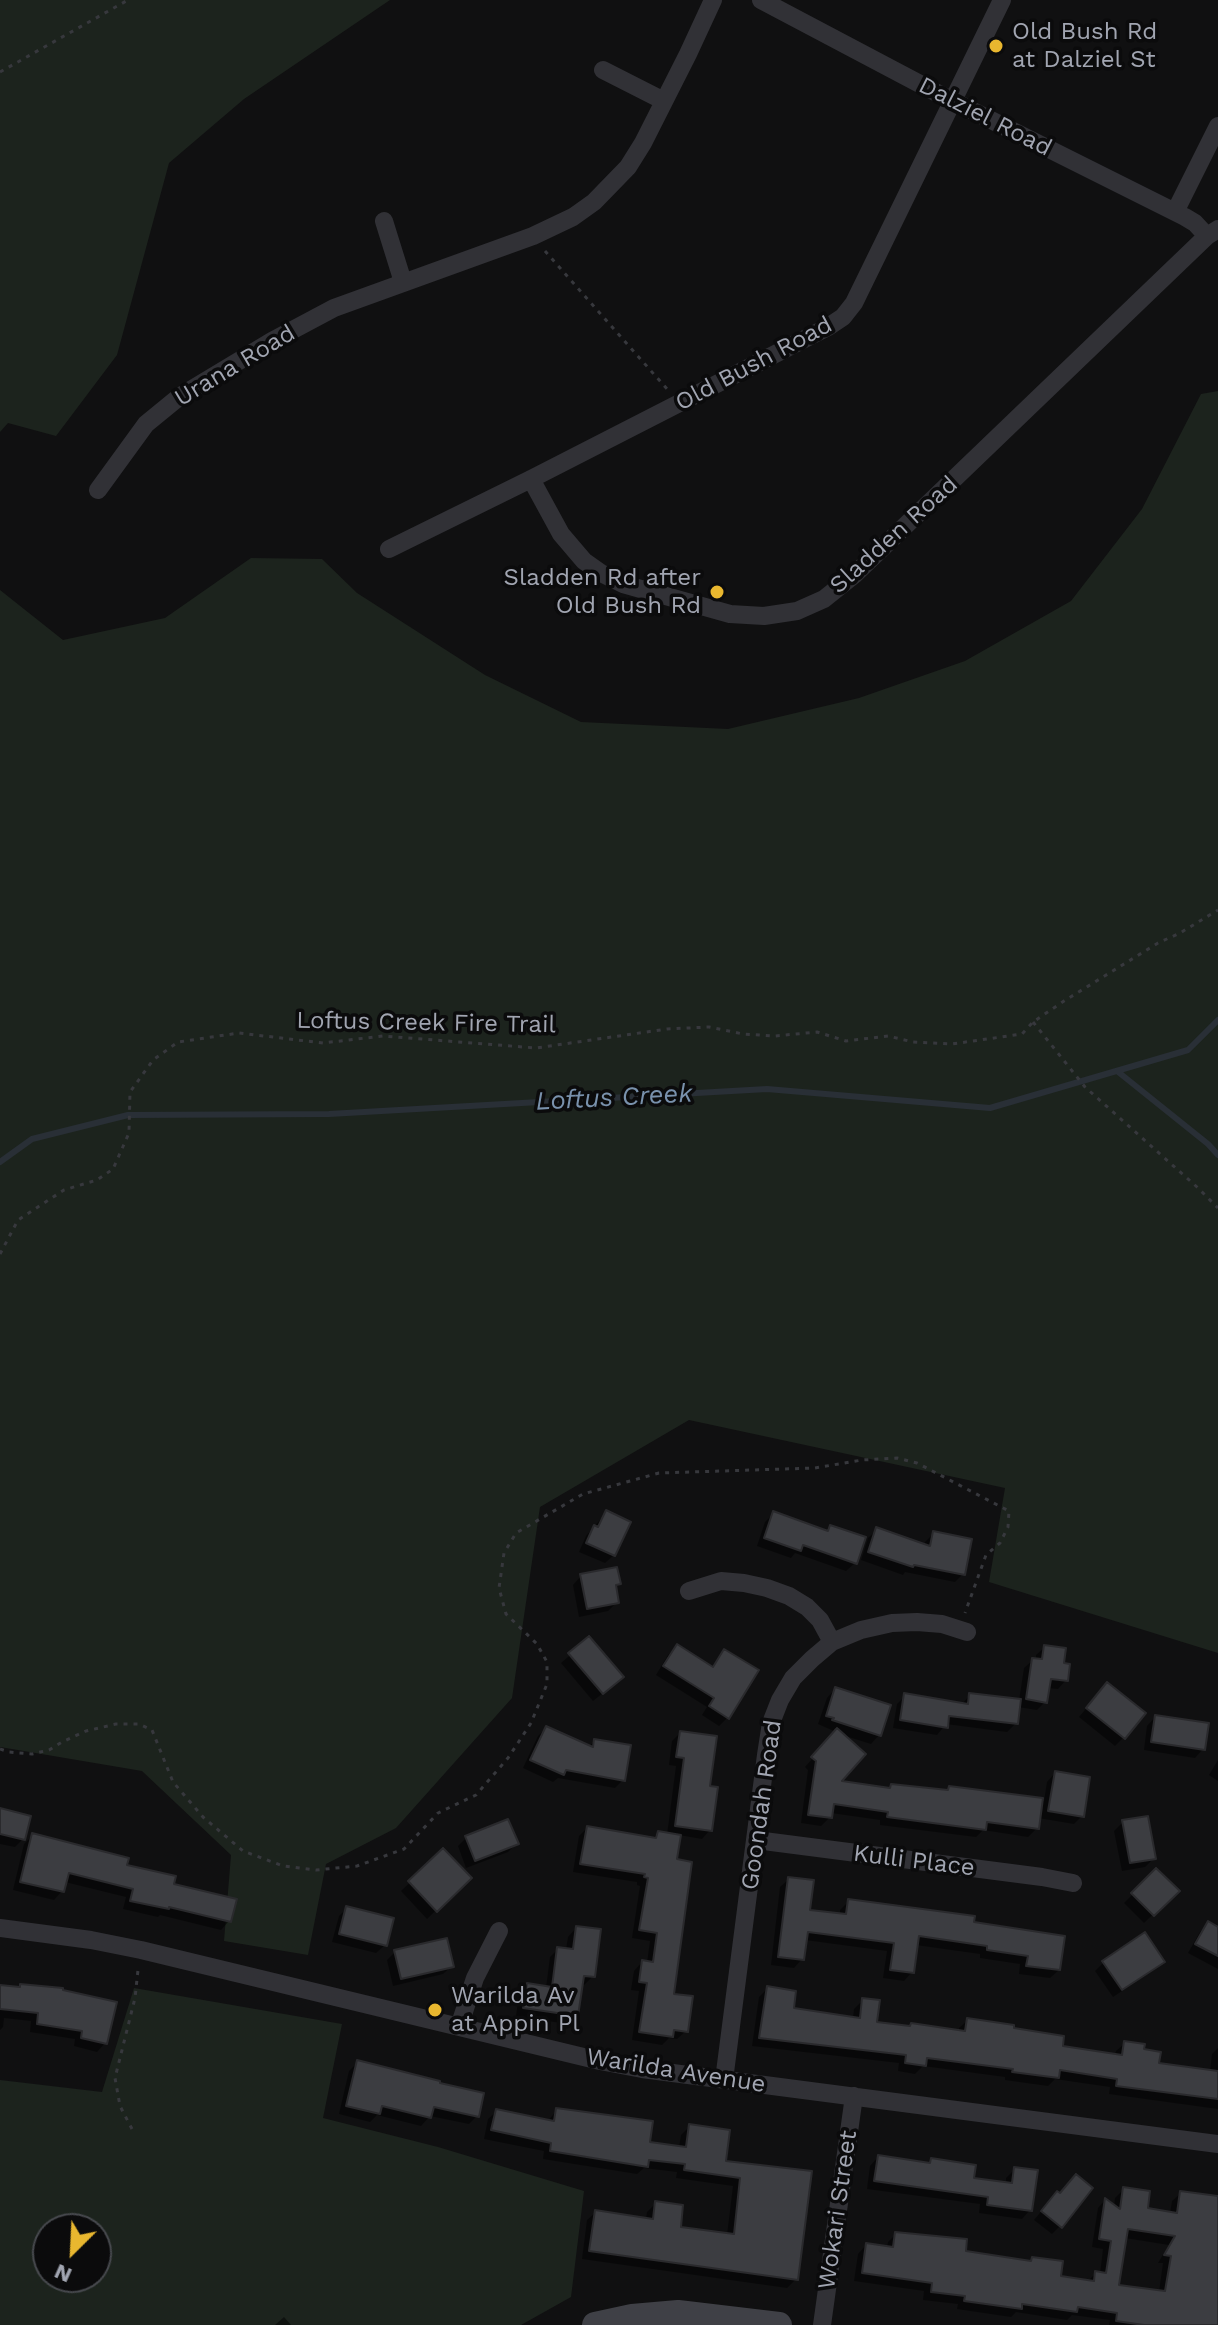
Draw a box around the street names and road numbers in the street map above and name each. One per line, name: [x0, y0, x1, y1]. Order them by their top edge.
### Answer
street label: Dalziel Road: [914, 71, 1056, 163]
street label: Old Bush Road: [671, 311, 837, 417]
street label: Urana Road: [170, 319, 300, 413]
street label: Sladden Road: [824, 470, 964, 600]
street label: Loftus Creek Fire Trail: [296, 1006, 556, 1040]
street label: Goondah Road: [736, 1718, 788, 1892]
street label: Kulli Place: [852, 1839, 976, 1883]
street label: Warilda Avenue: [584, 2043, 768, 2099]
street label: Wokari Street: [813, 2129, 863, 2291]

